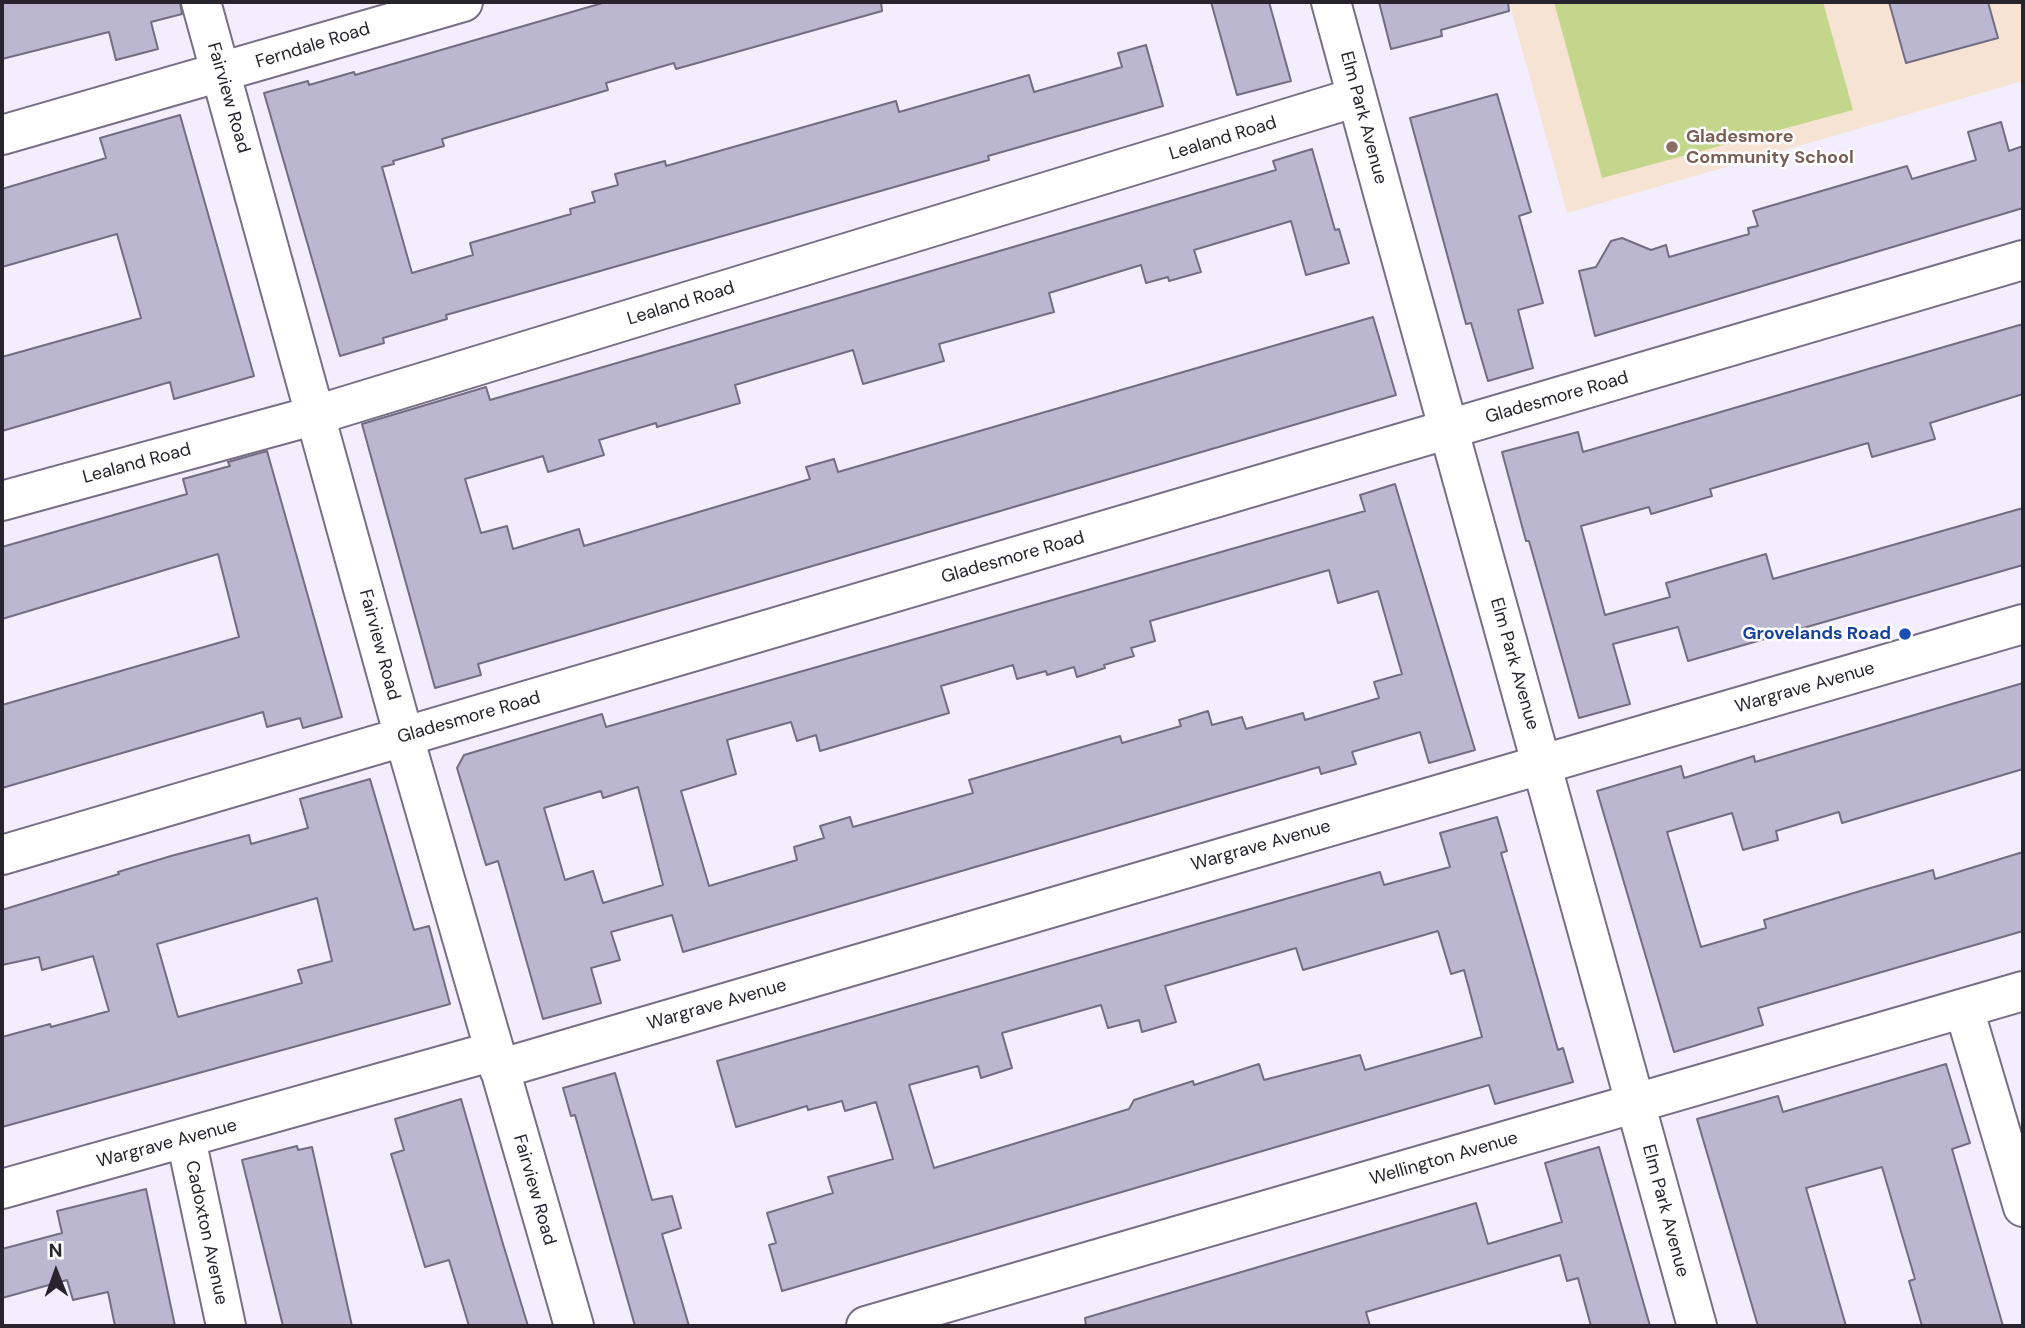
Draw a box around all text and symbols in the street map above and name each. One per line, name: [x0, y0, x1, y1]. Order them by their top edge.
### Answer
street label: Ferndale Road: [253, 18, 373, 74]
street label: Fairview Road: [202, 40, 254, 156]
street label: Elm Park Avenue: [1335, 49, 1391, 187]
street label: Lealand Road: [1167, 112, 1279, 166]
place label: Gladesmore Community School: [1686, 126, 1854, 168]
marker: Gladesmore Community School: [1664, 139, 1680, 155]
street label: Lealand Road: [625, 277, 737, 331]
street label: Gladesmore Road: [1483, 367, 1631, 429]
street label: Lealand Road: [80, 439, 194, 489]
street label: Gladesmore Road: [939, 527, 1087, 589]
street label: Fairview Road: [354, 587, 404, 703]
street label: Elm Park Avenue: [1485, 595, 1543, 733]
place label: Grovelands Road: [1742, 623, 1891, 645]
marker: Grovelands Road: [1897, 626, 1913, 642]
street label: Wargrave Avenue: [1733, 658, 1877, 718]
street label: Gladesmore Road: [395, 687, 543, 749]
street label: Wargrave Avenue: [1189, 816, 1333, 876]
street label: Wargrave Avenue: [645, 975, 789, 1035]
street label: Wargrave Avenue: [95, 1115, 239, 1173]
street label: Wellington Avenue: [1367, 1128, 1521, 1190]
street label: Fairview Road: [508, 1132, 560, 1248]
street label: Elm Park Avenue: [1637, 1142, 1693, 1280]
street label: Cadoxton Avenue: [180, 1159, 232, 1307]
north arrow: [21, 1237, 91, 1307]
text: N: [48, 1238, 63, 1263]

